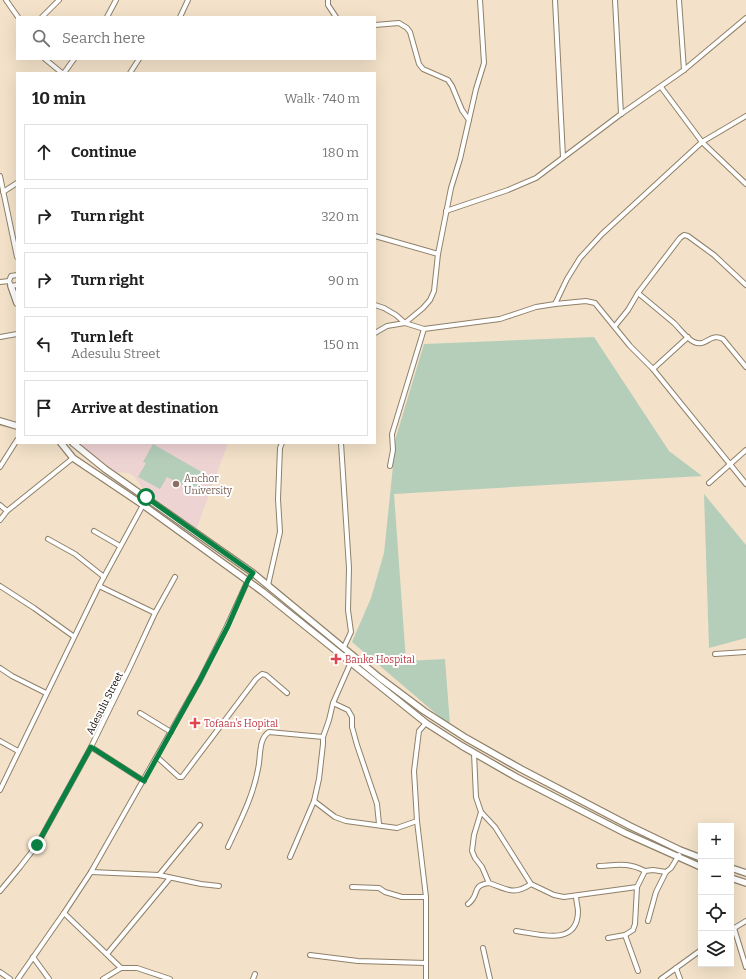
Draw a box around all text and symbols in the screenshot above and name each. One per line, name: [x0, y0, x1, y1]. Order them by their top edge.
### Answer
search box: [16, 16, 376, 60]
icon: search: [30, 27, 52, 49]
text: Search here: [62, 29, 145, 47]
text: 10 min: [32, 88, 86, 109]
text: Walk · 740 m: [284, 91, 360, 106]
icon: ahead: [33, 141, 55, 163]
text: Continue: [71, 143, 137, 161]
text: 180 m: [323, 145, 359, 160]
icon: right: [33, 205, 55, 227]
text: Turn right: [71, 207, 144, 225]
text: 320 m: [321, 209, 359, 224]
icon: right: [33, 269, 55, 291]
text: Turn right: [71, 271, 144, 289]
text: 90 m: [328, 273, 359, 288]
text: Turn left: [71, 328, 133, 346]
icon: left: [33, 333, 55, 355]
text: 150 m: [323, 337, 359, 352]
text: Adesulu Street: [71, 346, 160, 361]
icon: arrive: [33, 397, 55, 419]
text: Arrive at destination: [71, 399, 218, 417]
place label: Anchor University: [184, 473, 233, 497]
marker: Anchor University: [171, 479, 181, 489]
route start: [137, 488, 155, 506]
marker: Banke Hospital: [330, 653, 342, 665]
place label: Banke Hospital: [345, 654, 415, 666]
street label: Adesulu Street: [84, 670, 126, 737]
marker: Tofaan's Hopital: [189, 717, 201, 729]
place label: Tofaan's Hopital: [204, 718, 278, 730]
map controls: [698, 823, 734, 967]
button: +: [698, 823, 734, 859]
route end: [28, 836, 46, 854]
button: −: [698, 859, 734, 895]
button: locate: [698, 895, 734, 931]
button: layers: [698, 931, 734, 967]

